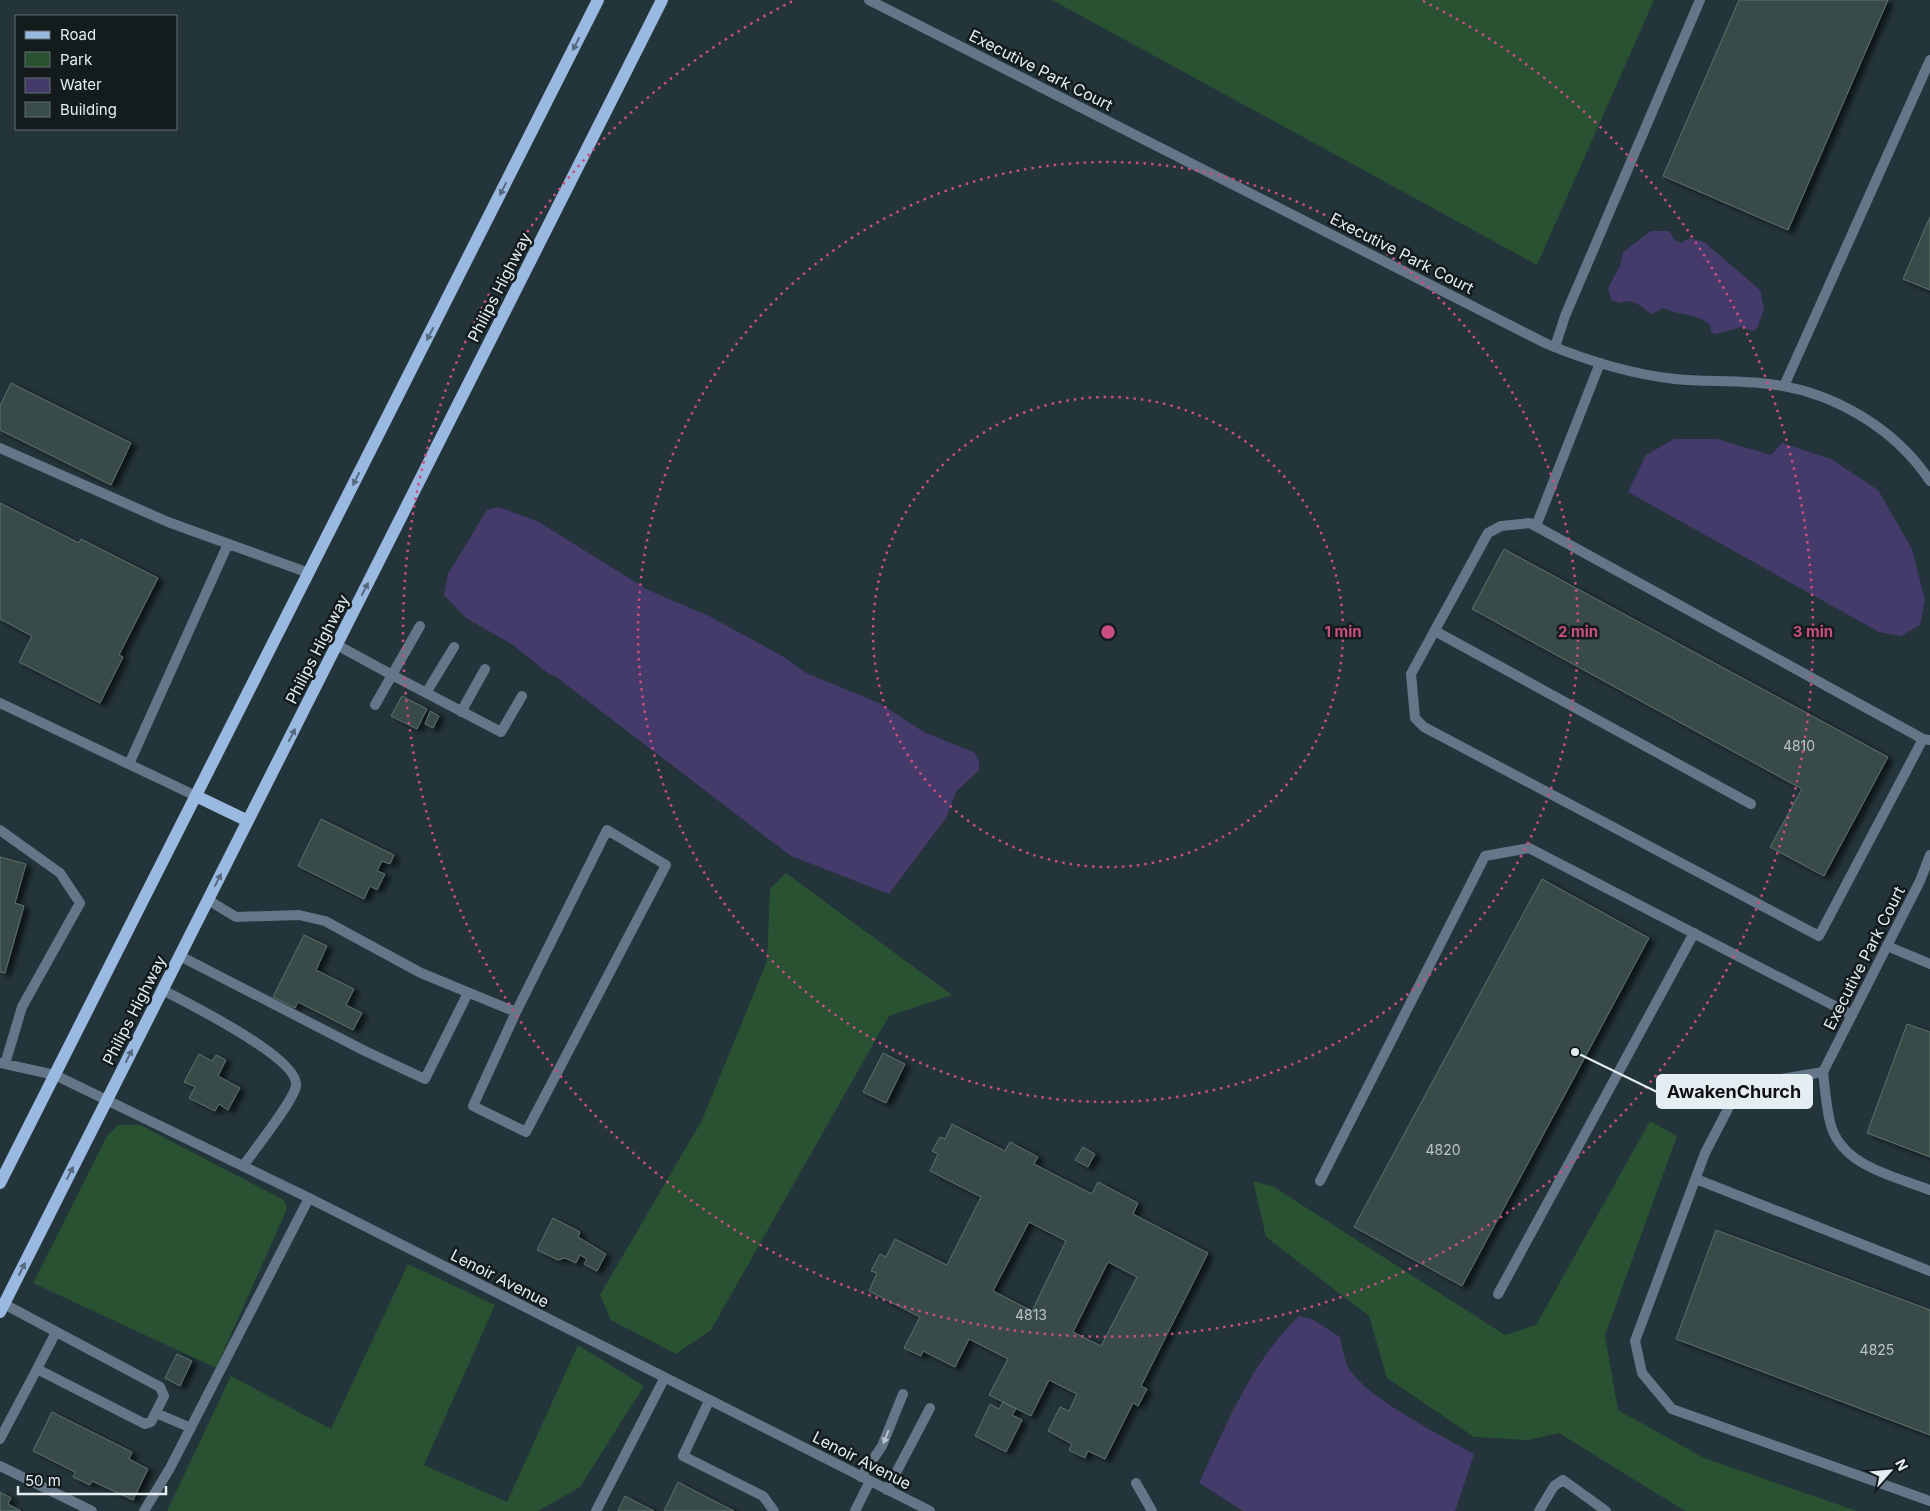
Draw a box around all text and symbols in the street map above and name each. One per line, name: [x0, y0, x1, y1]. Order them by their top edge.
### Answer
legend: [15, 15, 178, 130]
text: Road: [60, 25, 96, 44]
street label: Executive Park Court: [966, 25, 1116, 115]
one-way arrow: [572, 36, 580, 51]
text: Park: [60, 50, 93, 69]
text: Water: [60, 75, 102, 94]
text: Building: [60, 100, 117, 119]
one-way arrow: [499, 181, 507, 196]
street label: Executive Park Court: [1327, 208, 1477, 298]
street label: Philips Highway: [463, 229, 535, 345]
one-way arrow: [425, 326, 434, 341]
one-way arrow: [352, 472, 360, 486]
one-way arrow: [361, 582, 369, 597]
street label: Philips Highway: [281, 591, 353, 707]
text: 1 min: [1324, 622, 1362, 641]
text: 2 min: [1558, 622, 1598, 641]
text: 3 min: [1793, 622, 1833, 641]
centre of rings: [1099, 623, 1117, 641]
one-way arrow: [287, 727, 296, 742]
house number: 4810: [1783, 737, 1815, 754]
one-way arrow: [214, 872, 222, 887]
street label: Executive Park Court: [1819, 883, 1909, 1033]
street label: Philips Highway: [98, 952, 170, 1068]
one-way arrow: [125, 1049, 133, 1063]
callout: AwakenChurch: [1657, 1075, 1812, 1108]
text: AwakenChurch: [1667, 1081, 1801, 1102]
house number: 4820: [1425, 1141, 1461, 1158]
one-way arrow: [66, 1166, 74, 1181]
street label: Lenoir Avenue: [447, 1245, 553, 1311]
one-way arrow: [18, 1262, 26, 1276]
house number: 4813: [1015, 1306, 1047, 1323]
house number: 4825: [1860, 1341, 1894, 1358]
street label: Lenoir Avenue: [809, 1427, 915, 1493]
one-way arrow: [882, 1430, 889, 1445]
north arrow: [1865, 1446, 1915, 1496]
text: N: [1892, 1456, 1912, 1473]
scale bar: [18, 1464, 165, 1496]
text: 50 m: [25, 1471, 61, 1490]

